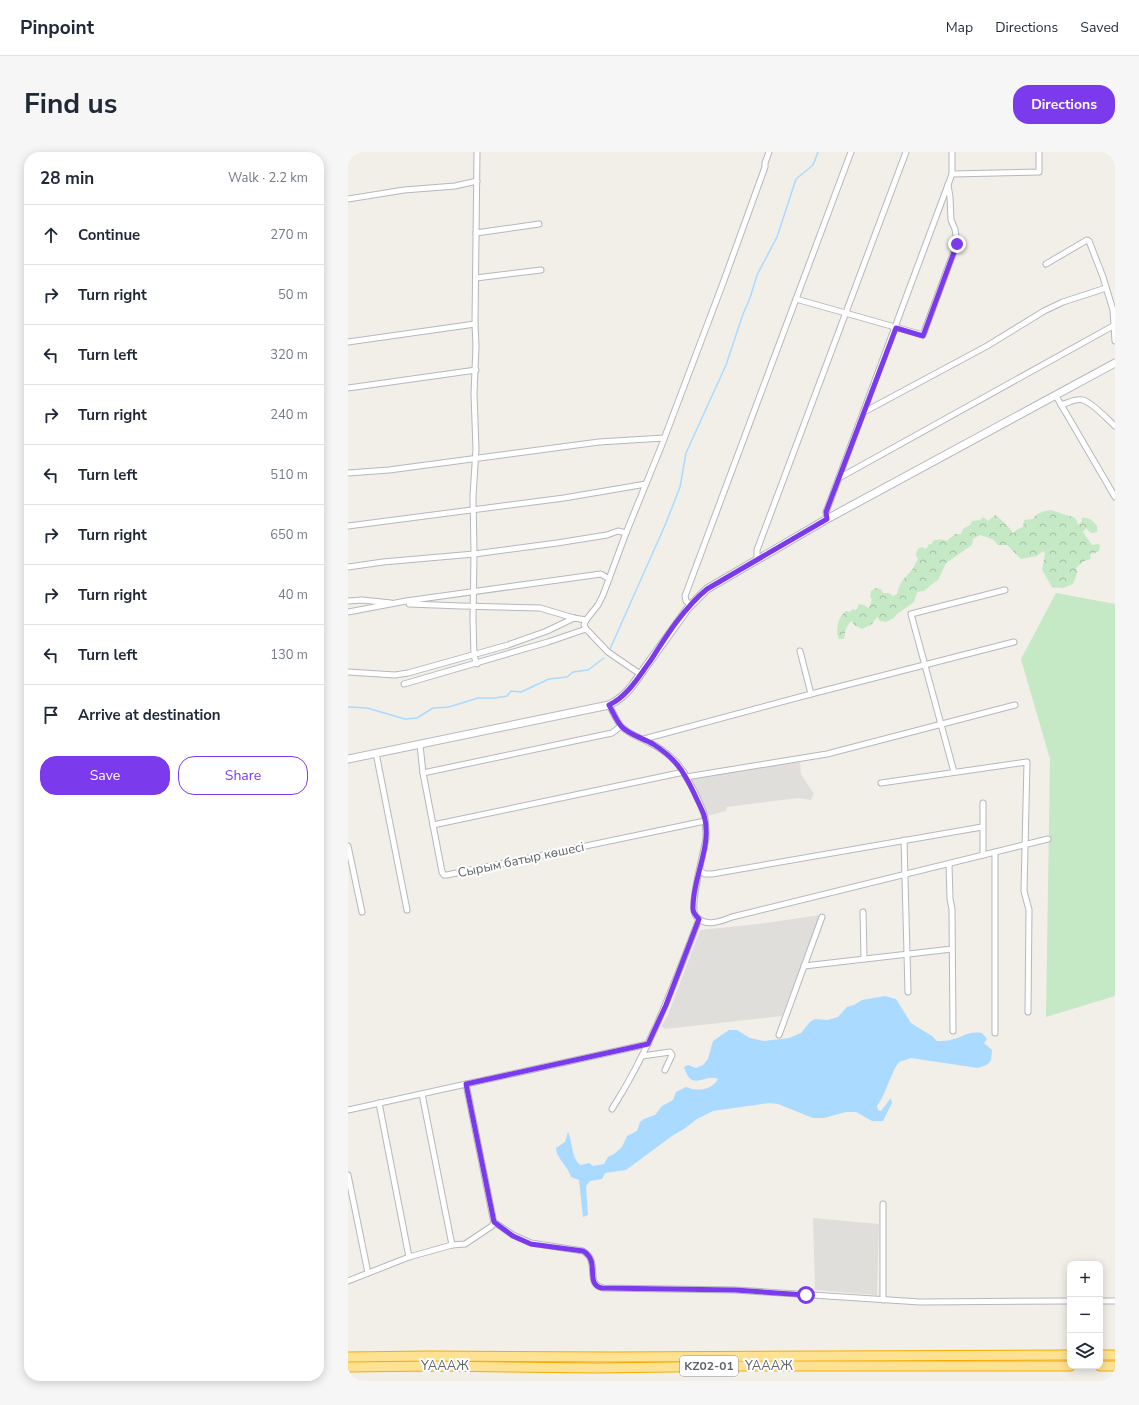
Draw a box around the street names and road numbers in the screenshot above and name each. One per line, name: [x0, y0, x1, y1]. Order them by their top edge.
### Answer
street label: Сырым батыр көшесі: [456, 838, 586, 882]
road number: KZ02-01: [680, 1356, 738, 1376]
street label: ҮАААЖ: [420, 1357, 469, 1375]
street label: ҮАААЖ: [744, 1357, 793, 1375]

